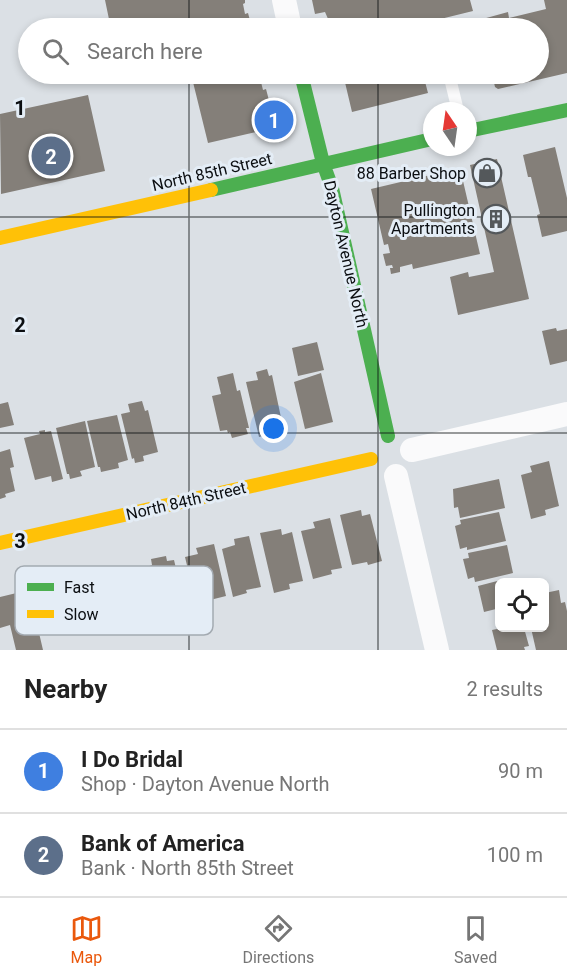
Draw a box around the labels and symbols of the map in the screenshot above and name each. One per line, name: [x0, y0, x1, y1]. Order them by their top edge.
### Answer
text: 1: [14, 96, 26, 120]
pin: 1: [254, 98, 294, 142]
north arrow: [423, 102, 477, 156]
pin: 2: [32, 134, 70, 178]
street label: North 85th Street: [150, 149, 274, 195]
shop icon: 88 Barber Shop: [471, 157, 503, 189]
place label: 88 Barber Shop: [357, 164, 466, 183]
street label: Dayton Avenue North: [320, 179, 372, 329]
place label: Pullington Apartments: [391, 201, 475, 238]
building icon: Pullington Apartments: [480, 203, 512, 235]
text: 2: [14, 313, 26, 337]
your location: [259, 414, 288, 443]
street label: North 84th Street: [124, 478, 248, 524]
text: 3: [14, 529, 26, 553]
legend: [15, 566, 213, 635]
text: Fast: [64, 578, 95, 597]
text: Slow: [64, 605, 99, 624]

